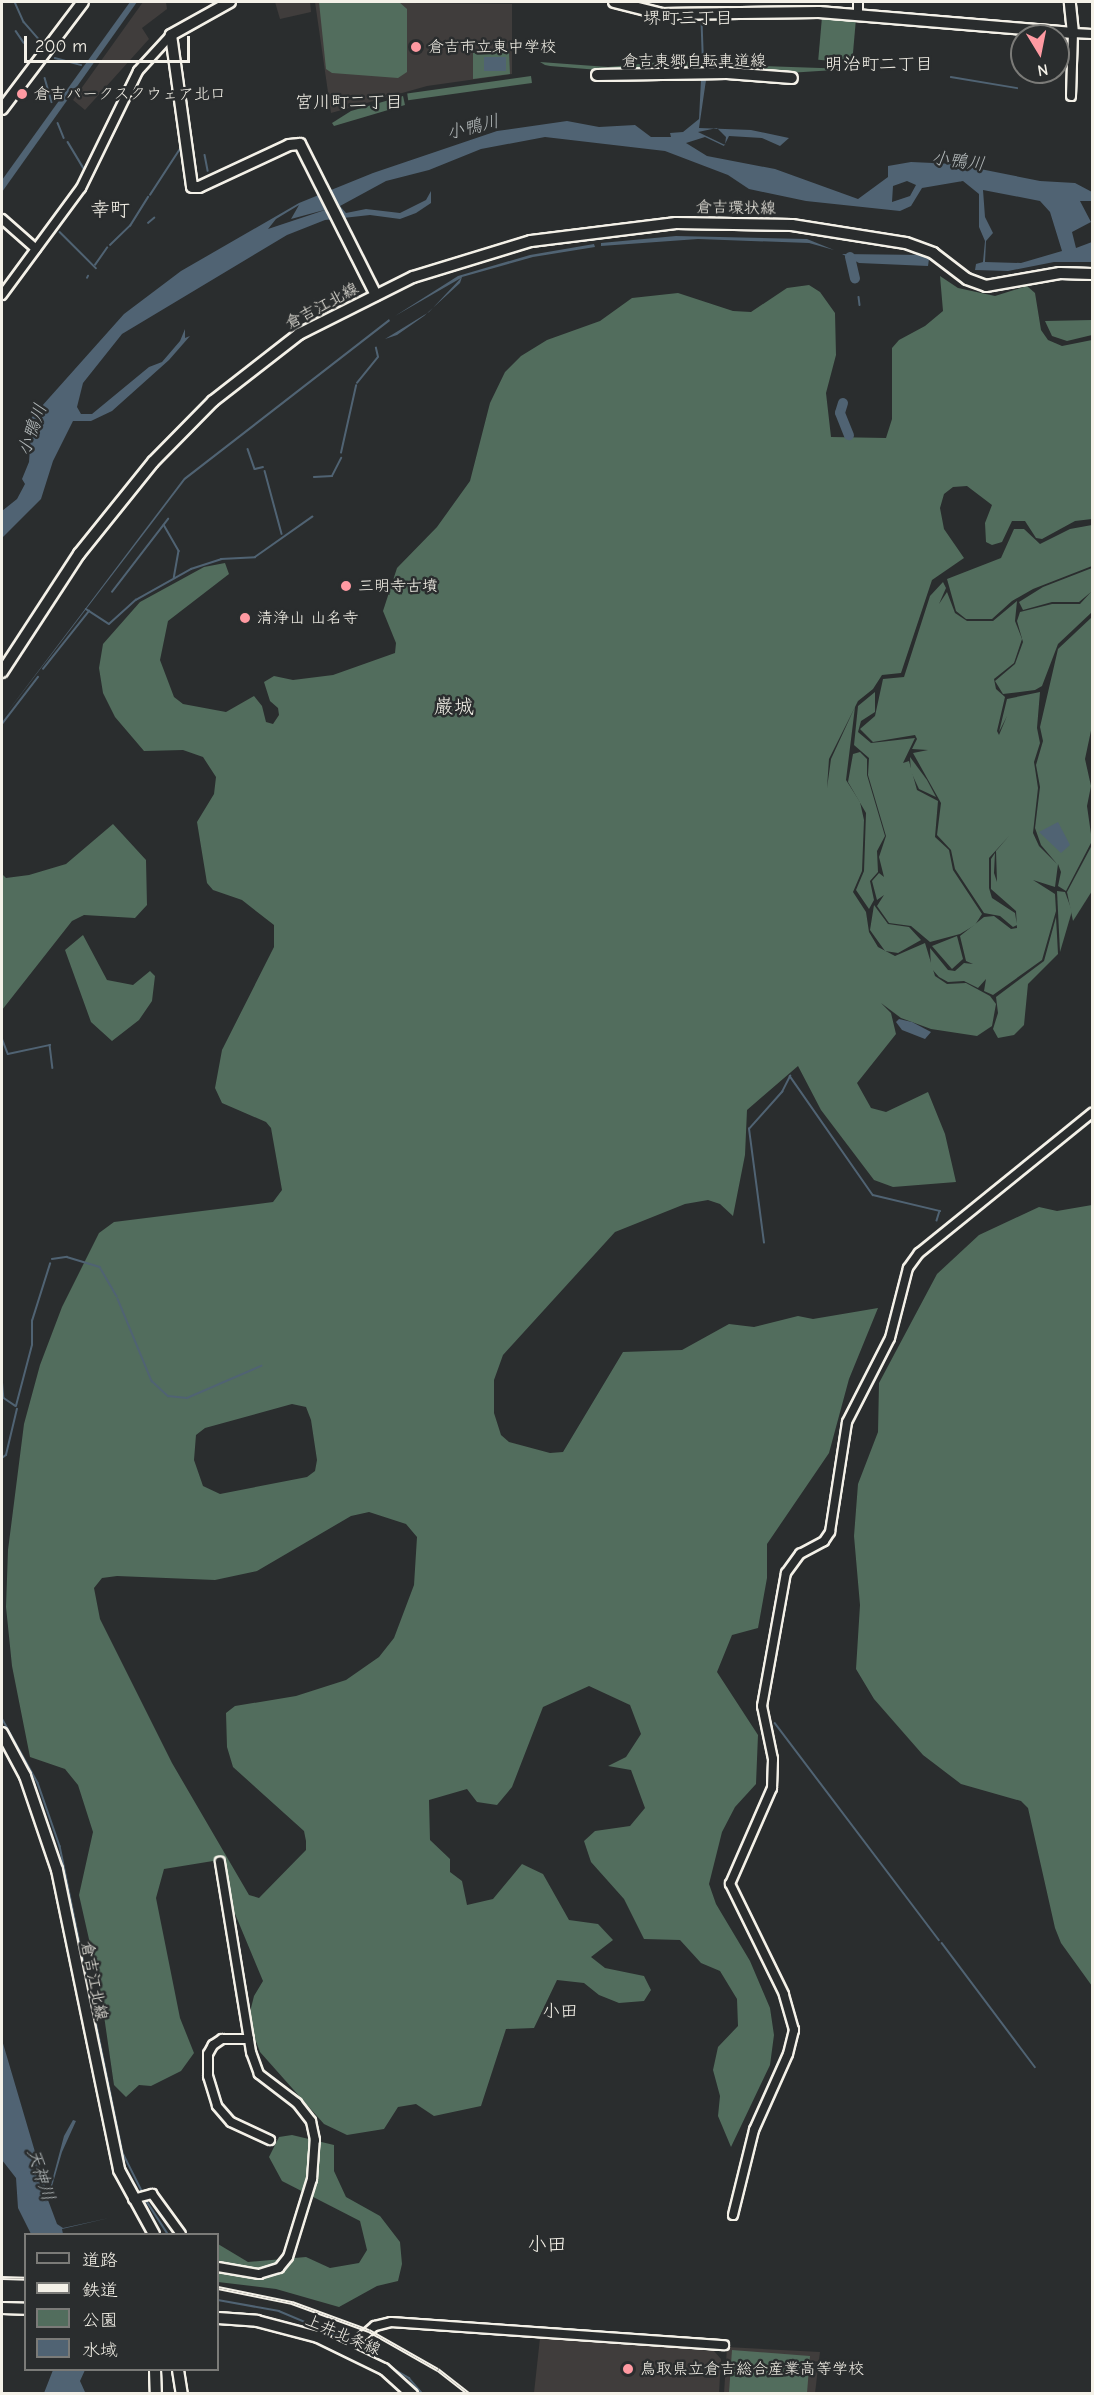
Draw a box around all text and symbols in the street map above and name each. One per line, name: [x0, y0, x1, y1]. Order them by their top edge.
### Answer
district label: 堺町三丁目: [643, 8, 733, 30]
scale bar: [27, 24, 194, 62]
north arrow: [1010, 24, 1070, 84]
text: 200 m: [35, 36, 87, 57]
place label: 倉吉市立東中学校: [428, 37, 556, 57]
marker: 倉吉市立東中学校: [409, 40, 423, 54]
street label: 倉吉東郷自転車道線: [622, 51, 766, 71]
district label: 明治町二丁目: [825, 54, 933, 76]
text: N: [1036, 60, 1049, 80]
place label: 倉吉パークスクウェア北口: [34, 84, 226, 104]
marker: 倉吉パークスクウェア北口: [15, 87, 29, 101]
district label: 宮川町二丁目: [295, 92, 403, 114]
water label: 小鴨川: [444, 111, 502, 145]
water label: 小鴨川: [930, 148, 986, 176]
district label: 幸町: [90, 197, 130, 221]
street label: 倉吉環状線: [696, 198, 776, 218]
street label: 倉吉江北線: [282, 279, 362, 333]
water label: 小鴨川: [14, 401, 52, 459]
place label: 三明寺古墳: [358, 576, 438, 596]
marker: 三明寺古墳: [339, 579, 353, 593]
place label: 清浄山 山名寺: [257, 608, 358, 628]
marker: 清浄山 山名寺: [238, 611, 252, 625]
district label: 巌城: [434, 694, 474, 718]
street label: 倉吉江北線: [77, 1940, 111, 2022]
district label: 小田: [542, 2001, 578, 2023]
water label: 天神川: [21, 2146, 59, 2204]
district label: 小田: [527, 2232, 567, 2256]
legend: [24, 2233, 219, 2371]
text: 道路: [82, 2250, 118, 2271]
text: 鉄道: [82, 2280, 118, 2301]
text: 公園: [82, 2310, 118, 2331]
street label: 上井北条線: [302, 2311, 384, 2359]
text: 水域: [82, 2340, 118, 2361]
place label: 鳥取県立倉吉総合産業高等学校: [640, 2359, 864, 2379]
marker: 鳥取県立倉吉総合産業高等学校: [621, 2362, 635, 2376]

